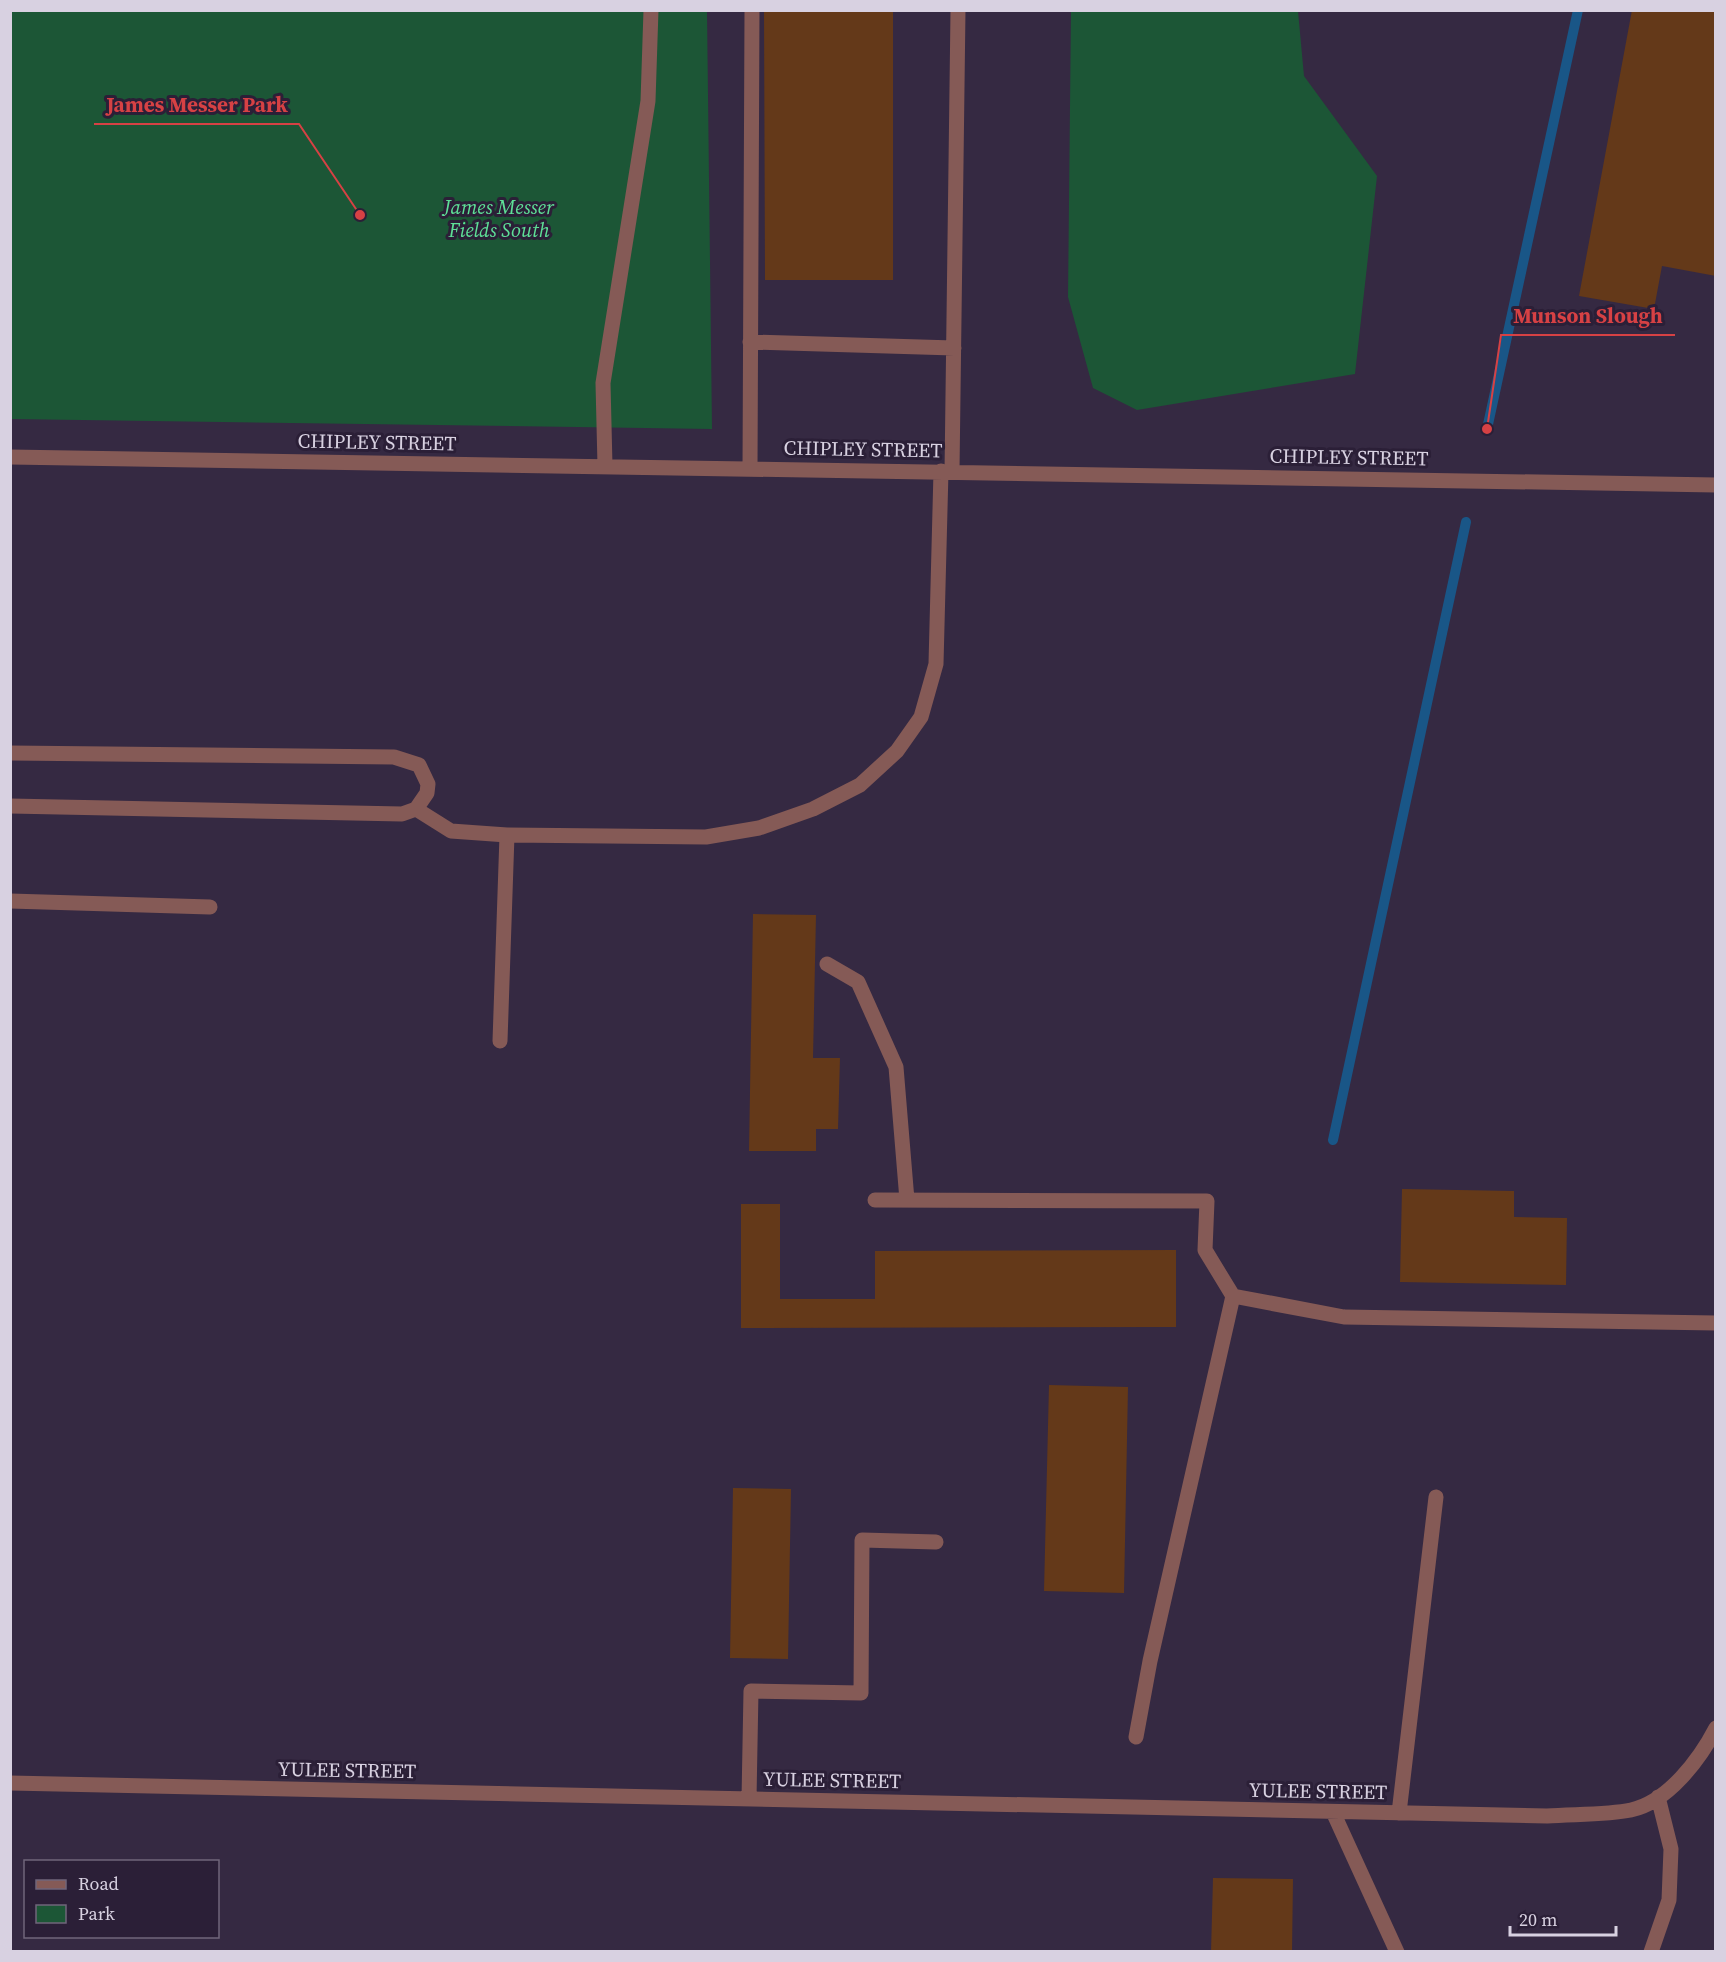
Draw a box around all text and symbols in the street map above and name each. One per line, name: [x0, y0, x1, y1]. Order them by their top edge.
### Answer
callout: James Messer Park: [94, 85, 299, 124]
text: James Messer Park: [104, 90, 288, 119]
park label: James Messer Fields South: [441, 193, 555, 244]
callout: Munson Slough: [1501, 296, 1675, 335]
text: Munson Slough: [1513, 301, 1663, 330]
street label: CHIPLEY STREET: [297, 427, 457, 457]
street label: CHIPLEY STREET: [783, 434, 943, 464]
street label: CHIPLEY STREET: [1269, 442, 1429, 472]
street label: YULEE STREET: [278, 1755, 416, 1785]
street label: YULEE STREET: [763, 1765, 901, 1795]
street label: YULEE STREET: [1249, 1776, 1387, 1806]
legend: [24, 1860, 219, 1938]
text: Road: [78, 1871, 119, 1896]
scale bar: [1510, 1899, 1616, 1937]
text: Park: [78, 1901, 115, 1926]
text: 20 m: [1519, 1907, 1557, 1932]

